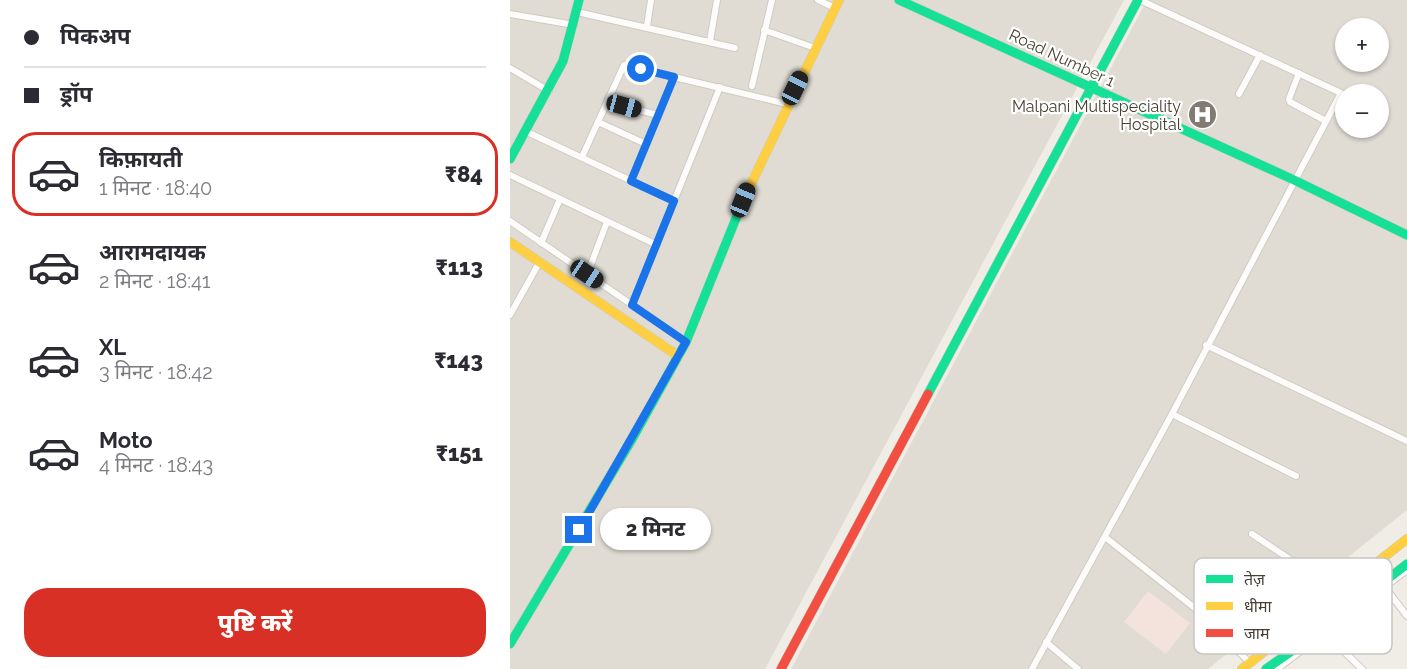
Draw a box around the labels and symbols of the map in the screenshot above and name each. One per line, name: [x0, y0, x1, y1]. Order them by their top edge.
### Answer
street label: Road Number 1: [1006, 25, 1118, 91]
route start: [627, 55, 654, 82]
car: [779, 68, 811, 108]
car: [604, 93, 644, 119]
place label: Malpani Multispeciality Hospital: [1012, 97, 1182, 134]
hospital icon: Malpani Multispeciality Hospital: [1186, 99, 1218, 131]
car: [728, 180, 758, 220]
car: [567, 256, 607, 292]
callout: 2 मिनट: [600, 509, 711, 551]
route end: [565, 516, 592, 543]
legend: [1194, 558, 1392, 654]
text: तेज़: [1244, 570, 1266, 589]
text: धीमा: [1244, 597, 1273, 616]
text: जाम: [1244, 624, 1270, 643]

